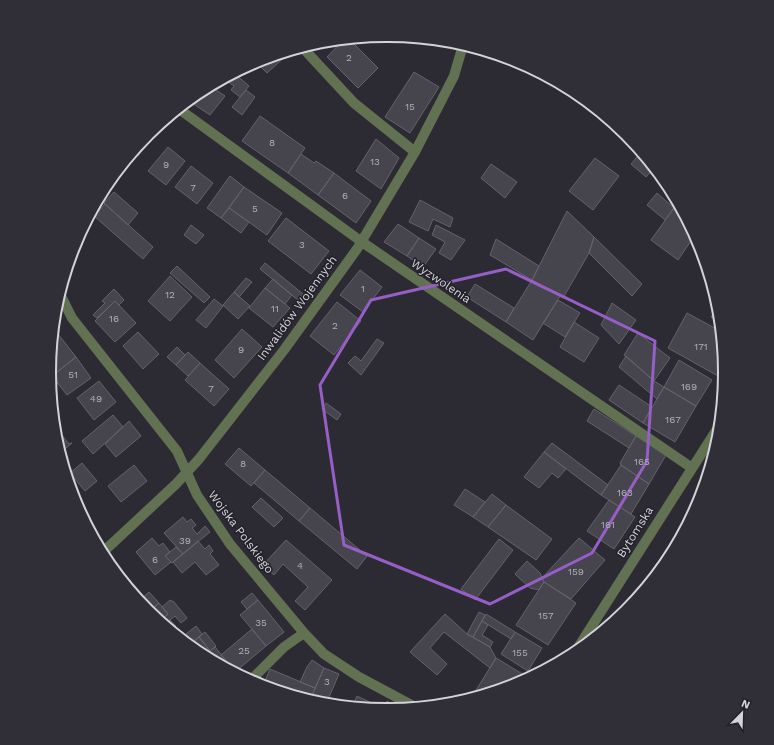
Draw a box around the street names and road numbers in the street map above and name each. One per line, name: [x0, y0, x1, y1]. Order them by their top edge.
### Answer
street label: Inwalidów Wojennych: [254, 253, 340, 363]
street label: Wyzwolenia: [408, 256, 474, 306]
street label: Wojska Polskiego: [205, 488, 277, 576]
street label: Bytomska: [614, 504, 656, 560]

